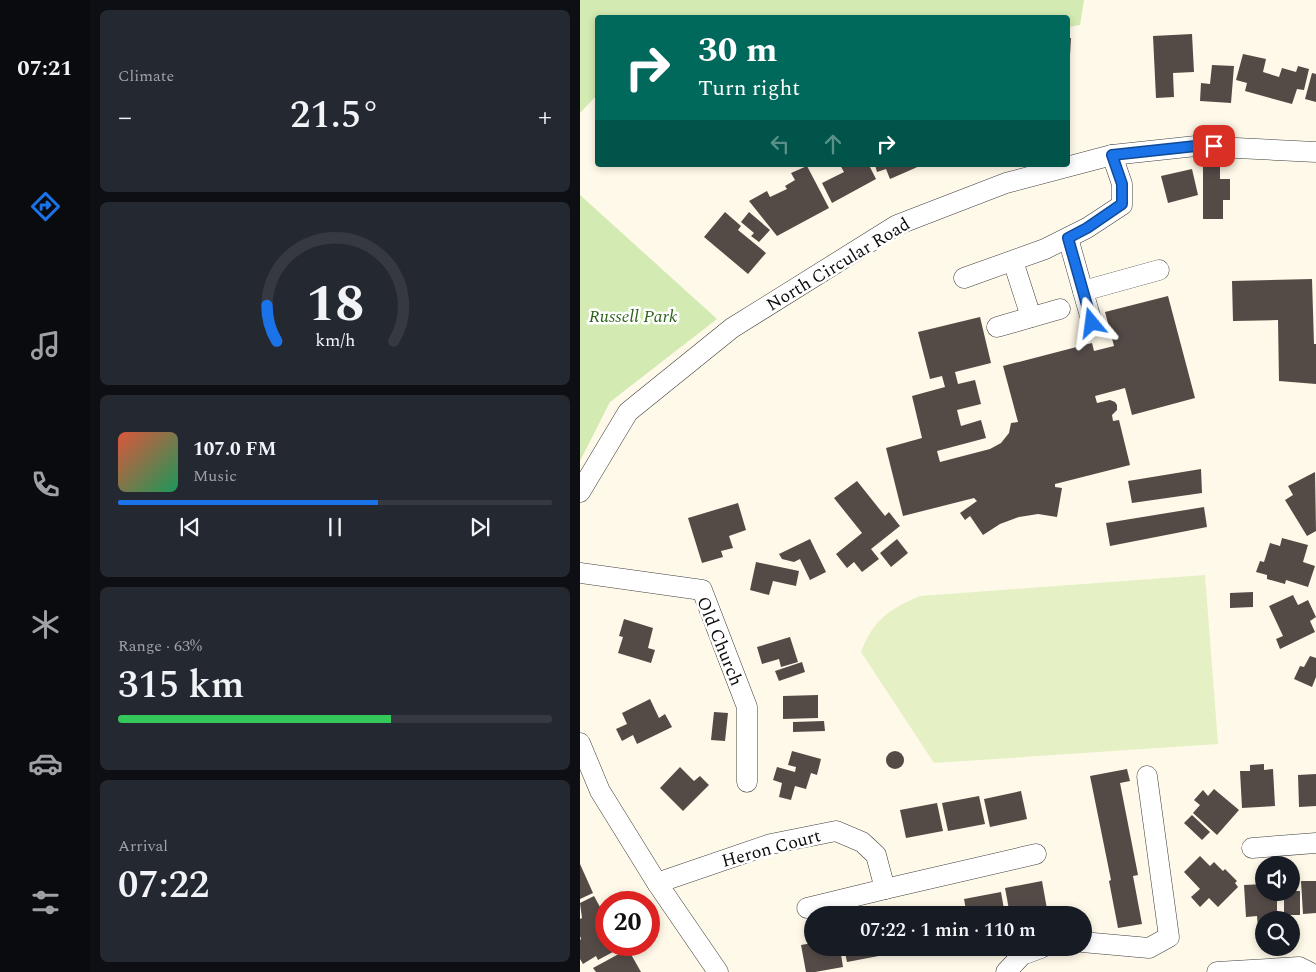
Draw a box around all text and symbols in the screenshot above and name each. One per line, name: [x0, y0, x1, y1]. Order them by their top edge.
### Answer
text: 30 m: [698, 24, 778, 77]
icon: right: [615, 35, 680, 100]
text: 07:21: [17, 52, 73, 85]
text: Climate: [118, 64, 174, 88]
text: Turn right: [698, 72, 800, 105]
text: 21.5°: [290, 87, 380, 145]
text: −: [118, 96, 132, 139]
text: +: [538, 96, 552, 139]
pin: [1193, 125, 1235, 167]
icon: left: [766, 130, 794, 158]
icon: ahead: [819, 130, 847, 158]
icon: right: [872, 130, 900, 158]
icon: arrive: [1200, 132, 1228, 160]
icon: directions: [28, 189, 63, 224]
street label: North Circular Road: [761, 211, 915, 318]
text: 18: [306, 265, 364, 344]
position arrow: [1065, 296, 1117, 348]
park label: Russell Park: [589, 303, 678, 330]
text: km/h: [315, 327, 355, 354]
icon: music: [28, 328, 63, 363]
text: 107.0 FM: [193, 435, 276, 464]
text: Music: [193, 464, 237, 488]
icon: phone: [28, 467, 63, 502]
icon: previous: [176, 513, 204, 541]
icon: pause: [321, 513, 349, 541]
icon: next: [466, 513, 494, 541]
street label: Old Church: [689, 592, 750, 690]
icon: climate: [28, 607, 63, 642]
text: Range · 63%: [118, 634, 202, 658]
text: 315 km: [118, 657, 244, 715]
icon: car: [28, 746, 63, 781]
street label: Heron Court: [719, 822, 824, 875]
text: Arrival: [118, 834, 168, 858]
map controls: [1255, 856, 1300, 956]
button: sound: [1255, 856, 1300, 901]
text: 07:22: [118, 857, 209, 915]
icon: filters: [28, 885, 63, 920]
speed limit sign: 20: [595, 891, 660, 956]
button: search: [1255, 911, 1300, 956]
text: 07:22 · 1 min · 110 m: [860, 916, 1036, 945]

